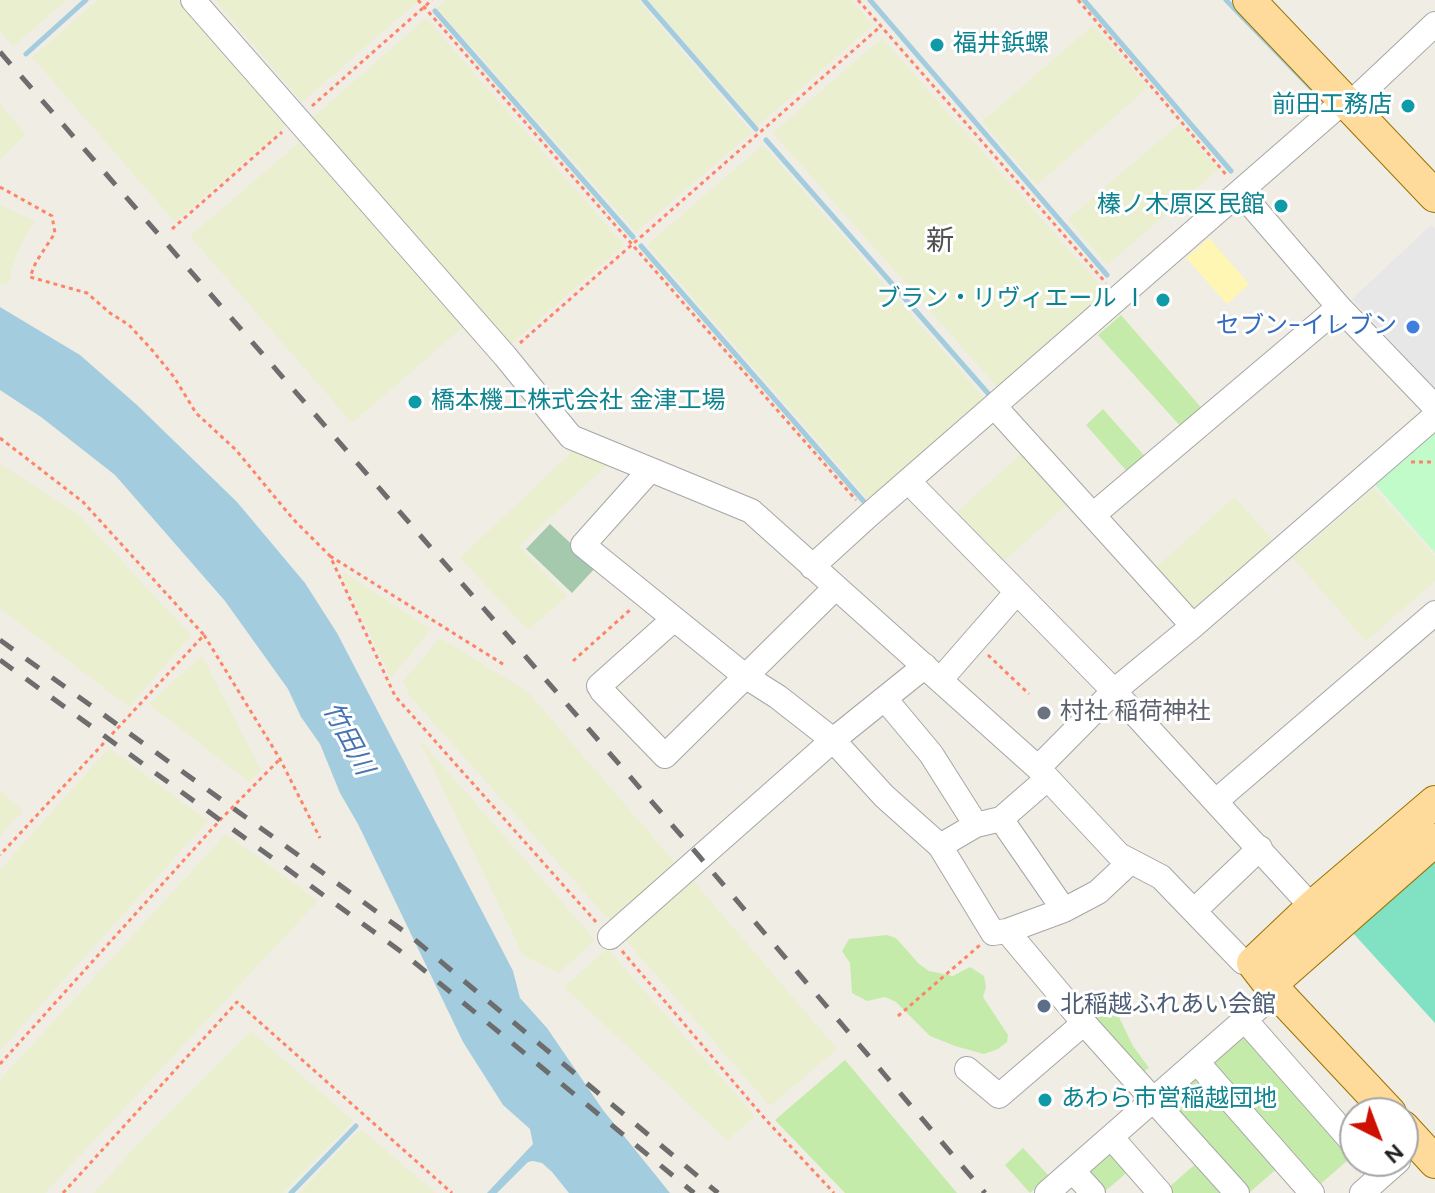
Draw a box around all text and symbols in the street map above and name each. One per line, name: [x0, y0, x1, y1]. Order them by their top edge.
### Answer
place label: 福井鋲螺: [953, 31, 1049, 59]
marker: 福井鋲螺: [928, 36, 946, 54]
place label: 前田工務店: [1272, 92, 1392, 120]
marker: 前田工務店: [1399, 97, 1417, 115]
place label: 榛ノ木原区民館: [1097, 192, 1265, 220]
marker: 榛ノ木原区民館: [1272, 197, 1290, 215]
district label: 新: [926, 226, 954, 260]
place label: ブラン・リヴィエール Ⅰ: [877, 286, 1147, 314]
marker: ブラン・リヴィエール Ⅰ: [1154, 291, 1172, 309]
place label: セブン-イレブン: [1216, 313, 1397, 341]
marker: セブン-イレブン: [1404, 318, 1422, 336]
place label: 橋本機工株式会社 金津工場: [431, 388, 725, 416]
marker: 橋本機工株式会社 金津工場: [406, 393, 424, 411]
water label: 竹田川: [315, 697, 379, 781]
place label: 村社 稲荷神社: [1060, 699, 1210, 727]
marker: 村社 稲荷神社: [1035, 704, 1053, 722]
place label: 北稲越ふれあい会館: [1060, 992, 1276, 1020]
marker: 北稲越ふれあい会館: [1035, 997, 1053, 1015]
place label: あわら市営稲越団地: [1061, 1086, 1277, 1114]
marker: あわら市営稲越団地: [1036, 1091, 1054, 1109]
north arrow: [1339, 1097, 1419, 1177]
text: N: [1378, 1138, 1410, 1170]

